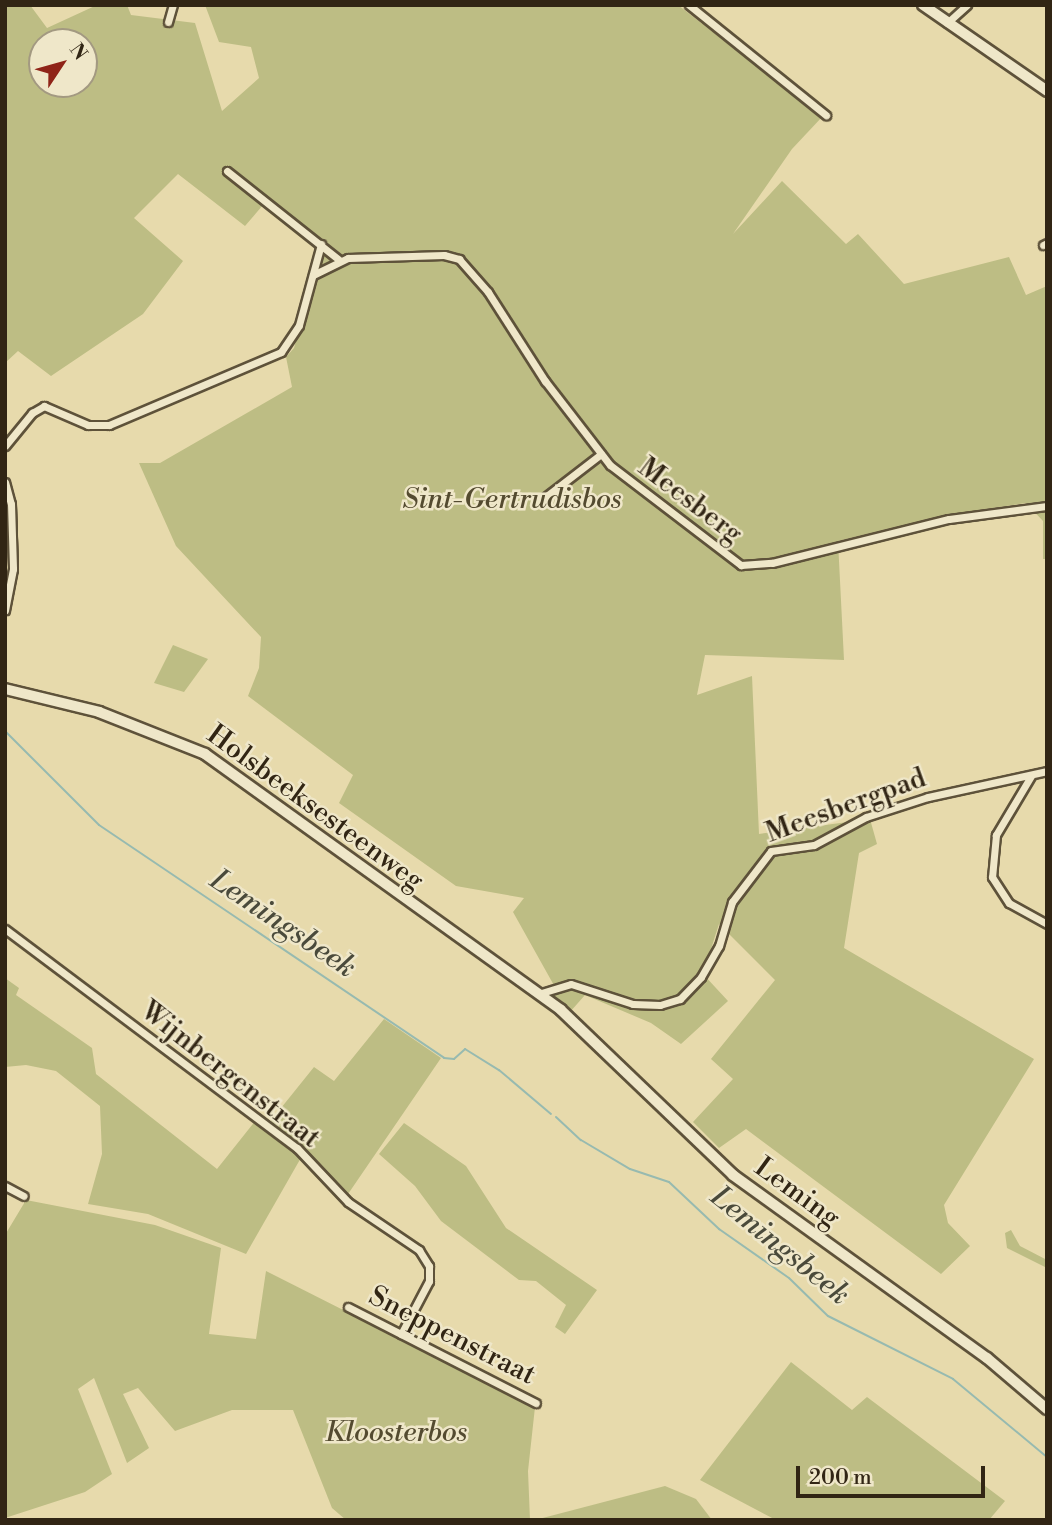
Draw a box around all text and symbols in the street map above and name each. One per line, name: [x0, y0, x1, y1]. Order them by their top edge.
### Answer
north arrow: [28, 28, 98, 98]
text: N: [64, 39, 92, 65]
street label: Meesberg: [631, 451, 749, 551]
park label: Sint-Gertrudisbos: [403, 483, 621, 517]
street label: Holsbeeksesteenweg: [200, 718, 430, 898]
street label: Meesbergpad: [761, 761, 931, 851]
water label: Lemingsbeek: [203, 862, 363, 986]
street label: Wijnbergenstraat: [134, 994, 326, 1156]
street label: Leming: [748, 1151, 846, 1235]
water label: Lemingsbeek: [703, 1179, 857, 1313]
street label: Sneppenstraat: [363, 1280, 541, 1392]
park label: Kloosterbos: [325, 1416, 467, 1450]
scale bar: [800, 1452, 989, 1496]
text: 200 m: [809, 1465, 872, 1491]

